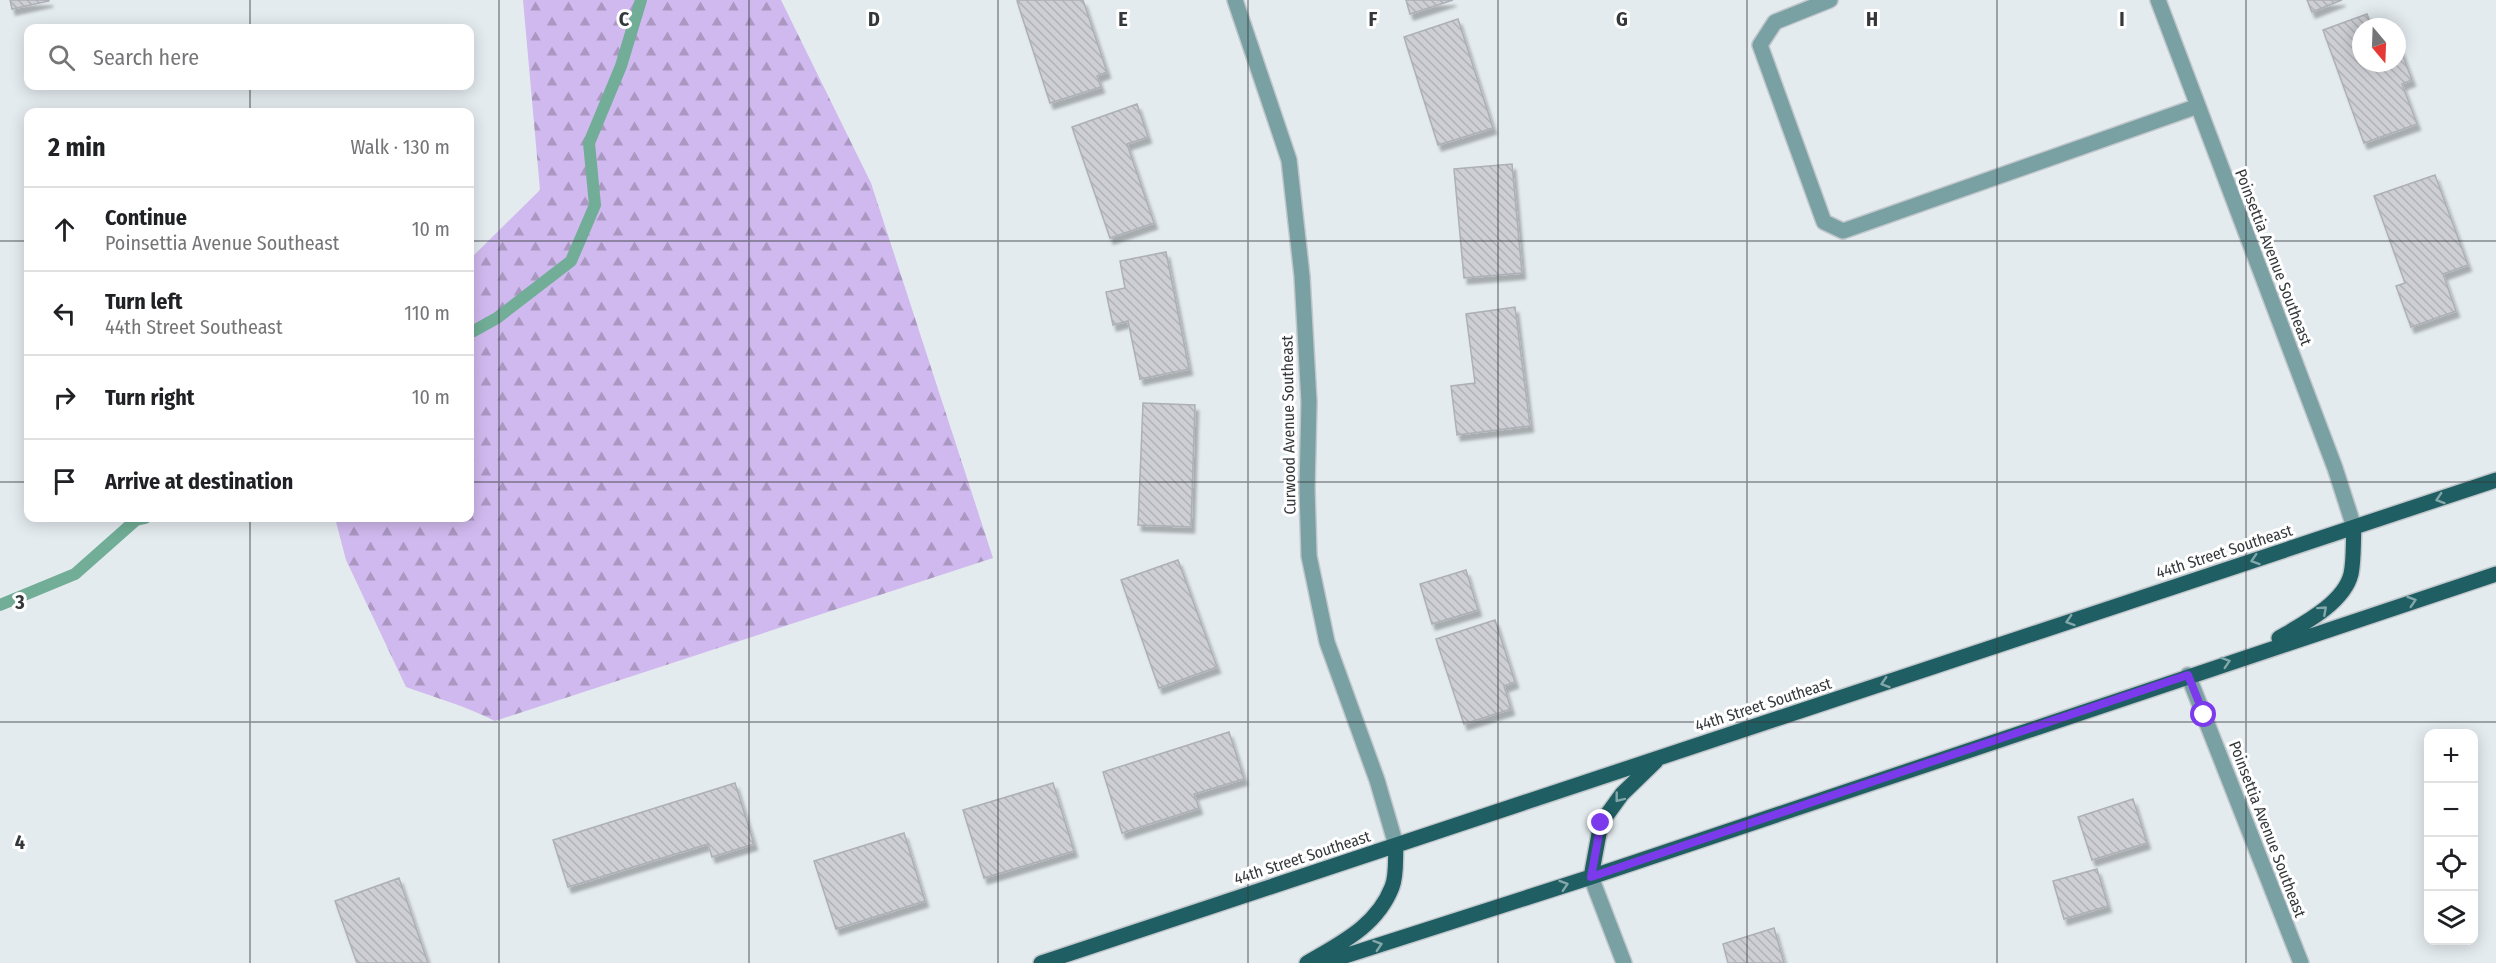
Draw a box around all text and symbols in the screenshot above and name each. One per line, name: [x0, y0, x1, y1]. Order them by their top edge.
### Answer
text: C: [619, 7, 630, 31]
text: D: [868, 7, 880, 31]
text: E: [1118, 7, 1128, 31]
text: F: [1369, 7, 1378, 31]
text: G: [1616, 7, 1628, 31]
text: H: [1866, 7, 1878, 31]
text: I: [2119, 7, 2125, 31]
north arrow: [2352, 18, 2406, 72]
search box: [24, 24, 474, 90]
icon: search: [45, 41, 78, 74]
text: Search here: [93, 44, 199, 71]
text: 2 min: [48, 132, 106, 163]
text: Walk · 130 m: [350, 135, 450, 159]
street label: Poinsettia Avenue Southeast: [2231, 166, 2316, 349]
text: Continue: [105, 204, 187, 231]
icon: ahead: [48, 213, 81, 246]
text: 10 m: [412, 217, 450, 241]
text: Poinsettia Avenue Southeast: [105, 231, 339, 255]
text: Turn left: [105, 288, 183, 315]
icon: left: [48, 297, 81, 330]
text: 110 m: [404, 301, 450, 325]
text: 44th Street Southeast: [105, 315, 282, 339]
street label: Curwood Avenue Southeast: [1277, 334, 1300, 515]
icon: right: [48, 381, 81, 414]
text: Turn right: [105, 384, 194, 411]
text: 10 m: [412, 385, 450, 409]
icon: arrive: [48, 465, 81, 498]
text: Arrive at destination: [105, 468, 293, 495]
one-way arrow: [2436, 491, 2446, 504]
street label: 44th Street Southeast: [2154, 520, 2295, 582]
one-way arrow: [2250, 553, 2261, 565]
text: 3: [14, 590, 25, 614]
one-way arrow: [2406, 596, 2417, 609]
one-way arrow: [2316, 606, 2327, 617]
one-way arrow: [2065, 614, 2076, 627]
one-way arrow: [2220, 657, 2231, 670]
street label: 44th Street Southeast: [1693, 673, 1834, 735]
one-way arrow: [1880, 675, 1891, 688]
route start: [2190, 701, 2216, 727]
map controls: [2424, 729, 2478, 945]
button: +: [2424, 729, 2478, 783]
street label: Poinsettia Avenue Southeast: [2225, 738, 2310, 921]
button: −: [2424, 783, 2478, 837]
one-way arrow: [1616, 791, 1627, 802]
route end: [1587, 809, 1613, 835]
street label: 44th Street Southeast: [1232, 826, 1373, 888]
text: 4: [15, 830, 25, 854]
button: locate: [2424, 837, 2478, 891]
one-way arrow: [1558, 880, 1569, 893]
button: layers: [2424, 891, 2478, 945]
one-way arrow: [1372, 940, 1383, 952]

